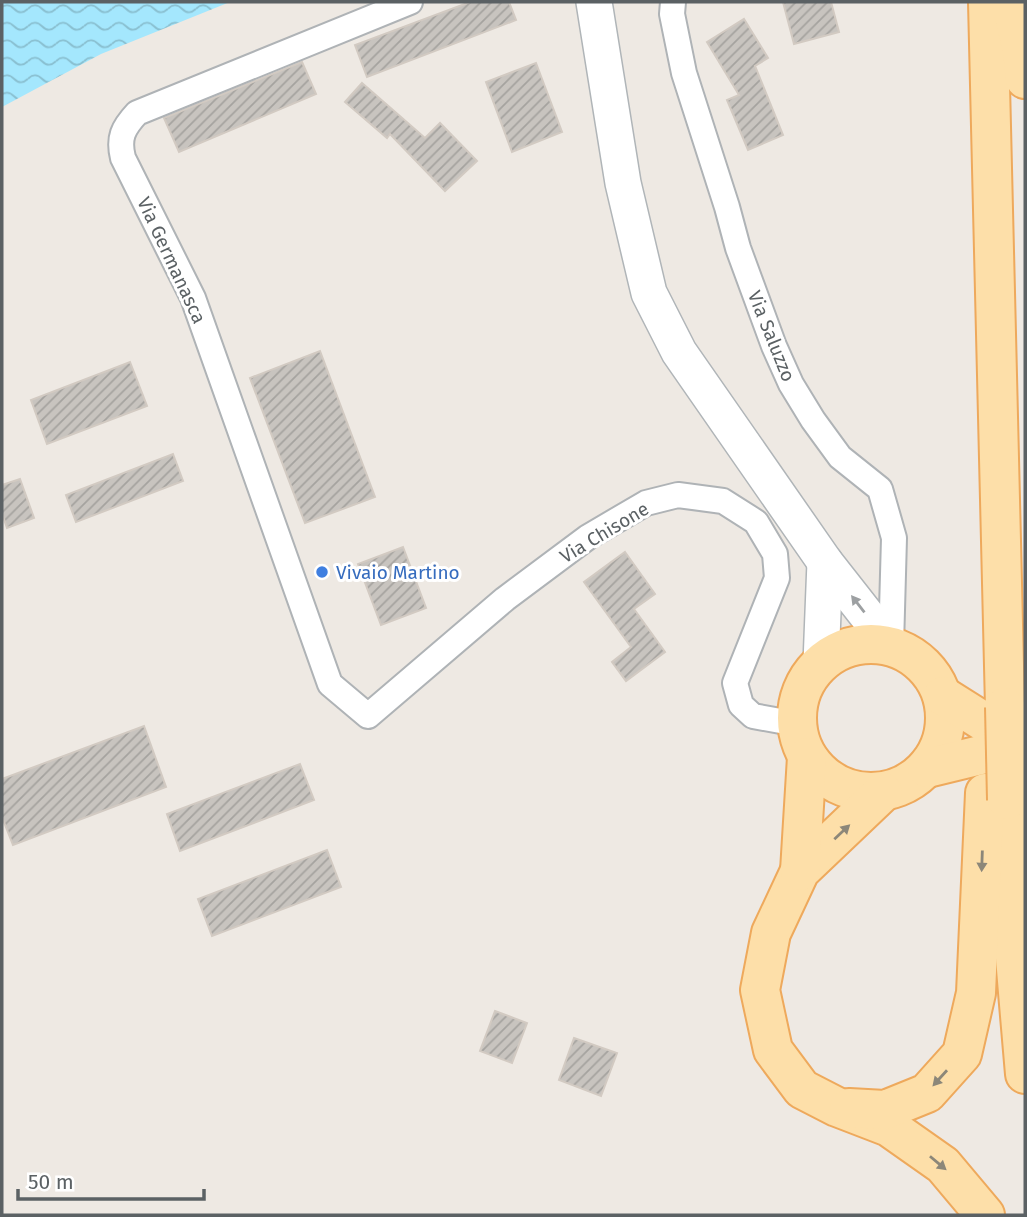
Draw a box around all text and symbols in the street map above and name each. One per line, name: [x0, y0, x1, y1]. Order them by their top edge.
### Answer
street label: Via Germanasca: [132, 193, 211, 327]
street label: Via Saluzzo: [743, 287, 800, 385]
street label: Via Chisone: [556, 497, 653, 568]
place label: Vivaio Martino: [336, 561, 460, 584]
marker: Vivaio Martino: [314, 564, 330, 580]
one-way arrow: [850, 595, 865, 613]
one-way arrow: [833, 823, 850, 840]
one-way arrow: [976, 850, 987, 872]
one-way arrow: [932, 1069, 948, 1087]
one-way arrow: [930, 1155, 947, 1170]
scale bar: [18, 1158, 203, 1202]
text: 50 m: [28, 1169, 74, 1195]

